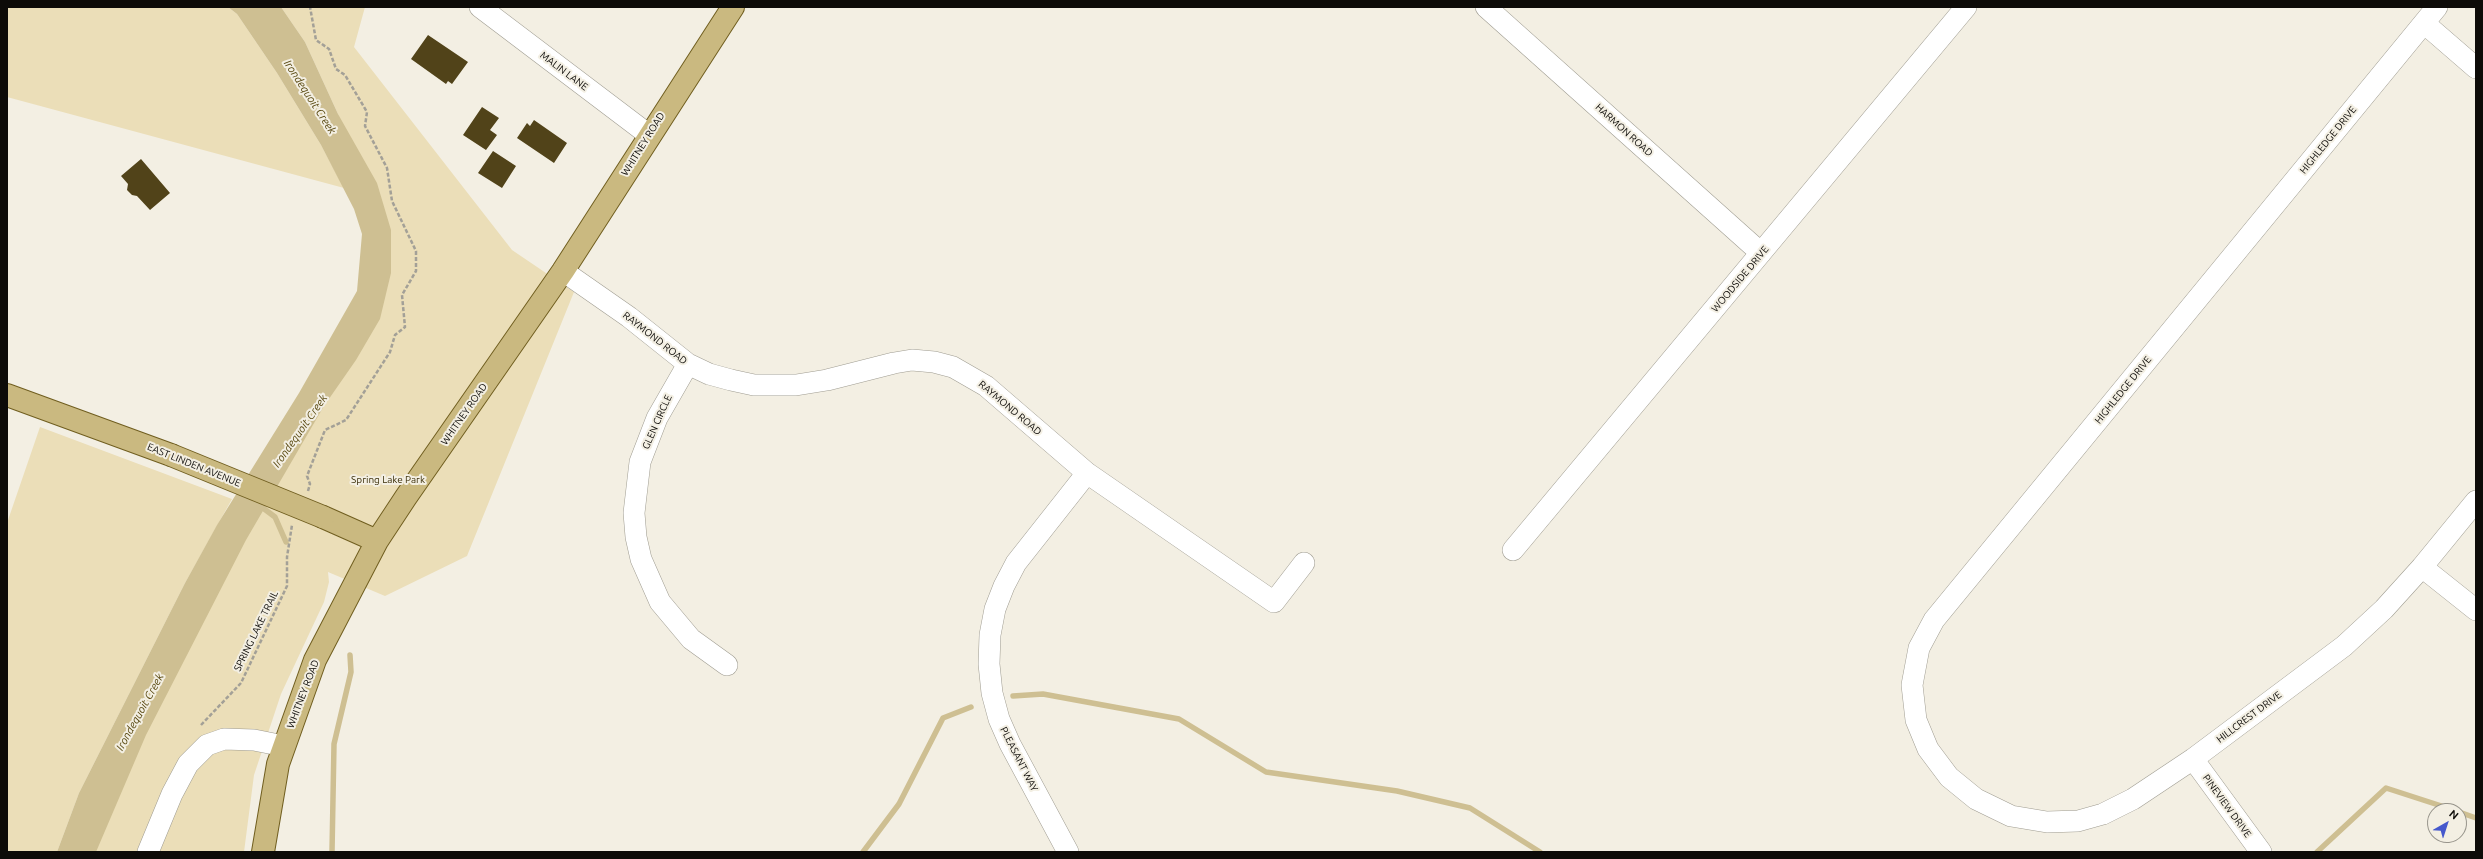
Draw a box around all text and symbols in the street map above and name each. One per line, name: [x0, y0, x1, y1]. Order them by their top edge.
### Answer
street label: MALIN LANE: [538, 49, 590, 93]
water label: Irondequoit Creek: [281, 57, 339, 137]
street label: HARMON ROAD: [1593, 101, 1655, 159]
street label: HIGHLEDGE DRIVE: [2297, 104, 2359, 176]
street label: WHITNEY ROAD: [619, 110, 667, 178]
street label: WOODSIDE DRIVE: [1709, 244, 1771, 314]
street label: RAYMOND ROAD: [620, 309, 690, 367]
street label: HIGHLEDGE DRIVE: [2092, 354, 2154, 426]
street label: RAYMOND ROAD: [976, 378, 1044, 438]
street label: WHITNEY ROAD: [438, 381, 490, 447]
water label: Irondequoit Creek: [270, 392, 330, 470]
street label: GLEN CIRCLE: [640, 393, 674, 451]
street label: EAST LINDEN AVENUE: [145, 441, 243, 489]
park label: Spring Lake Park: [351, 474, 425, 486]
street label: SPRING LAKE TRAIL: [231, 589, 281, 673]
street label: WHITNEY ROAD: [284, 658, 322, 730]
water label: Irondequoit Creek: [113, 671, 167, 753]
street label: HILLCREST DRIVE: [2214, 689, 2284, 745]
street label: PLEASANT WAY: [998, 725, 1040, 793]
street label: PINEVIEW DRIVE: [2200, 772, 2254, 840]
north arrow: [2427, 803, 2467, 843]
text: N: [2447, 807, 2461, 822]

